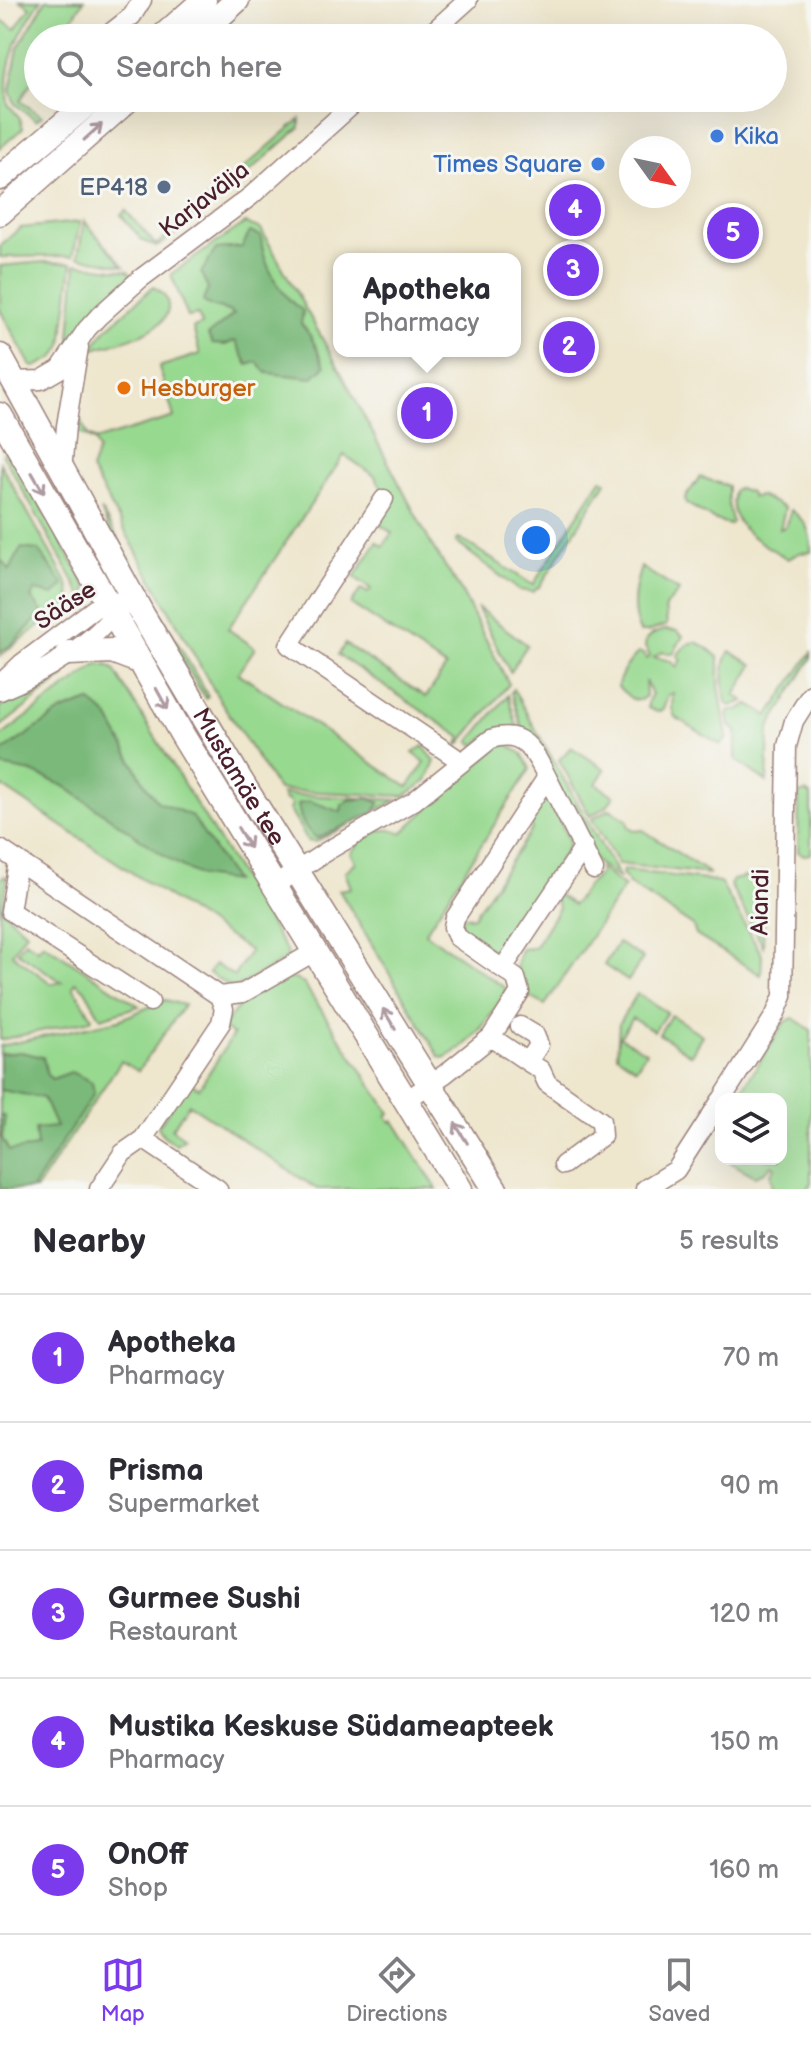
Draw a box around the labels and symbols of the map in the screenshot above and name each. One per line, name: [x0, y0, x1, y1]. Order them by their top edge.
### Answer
place label: Kika: [733, 122, 779, 151]
one-way arrow: [82, 123, 102, 141]
marker: Kika: [708, 127, 726, 145]
north arrow: [619, 136, 691, 208]
place label: Times Square: [433, 150, 582, 179]
street label: Karjavälja: [154, 155, 255, 244]
marker: Times Square: [589, 155, 607, 173]
place label: EP418: [79, 173, 148, 202]
marker: EP418: [155, 178, 173, 196]
pin: 4: [549, 180, 601, 240]
pin: 5: [707, 203, 759, 263]
pin: 3: [547, 240, 599, 300]
pin: 2: [543, 317, 595, 377]
place label: Hesburger: [140, 374, 256, 403]
marker: Hesburger: [115, 379, 133, 397]
pin: 1: [401, 383, 453, 443]
one-way arrow: [30, 471, 46, 494]
your location: [516, 520, 556, 560]
street label: Sääse: [29, 575, 102, 636]
one-way arrow: [154, 687, 170, 710]
street label: Mustamäe tee: [186, 703, 291, 851]
one-way arrow: [237, 826, 253, 849]
street label: Aiandi: [745, 868, 776, 936]
one-way arrow: [380, 1008, 396, 1031]
one-way arrow: [452, 1123, 469, 1145]

